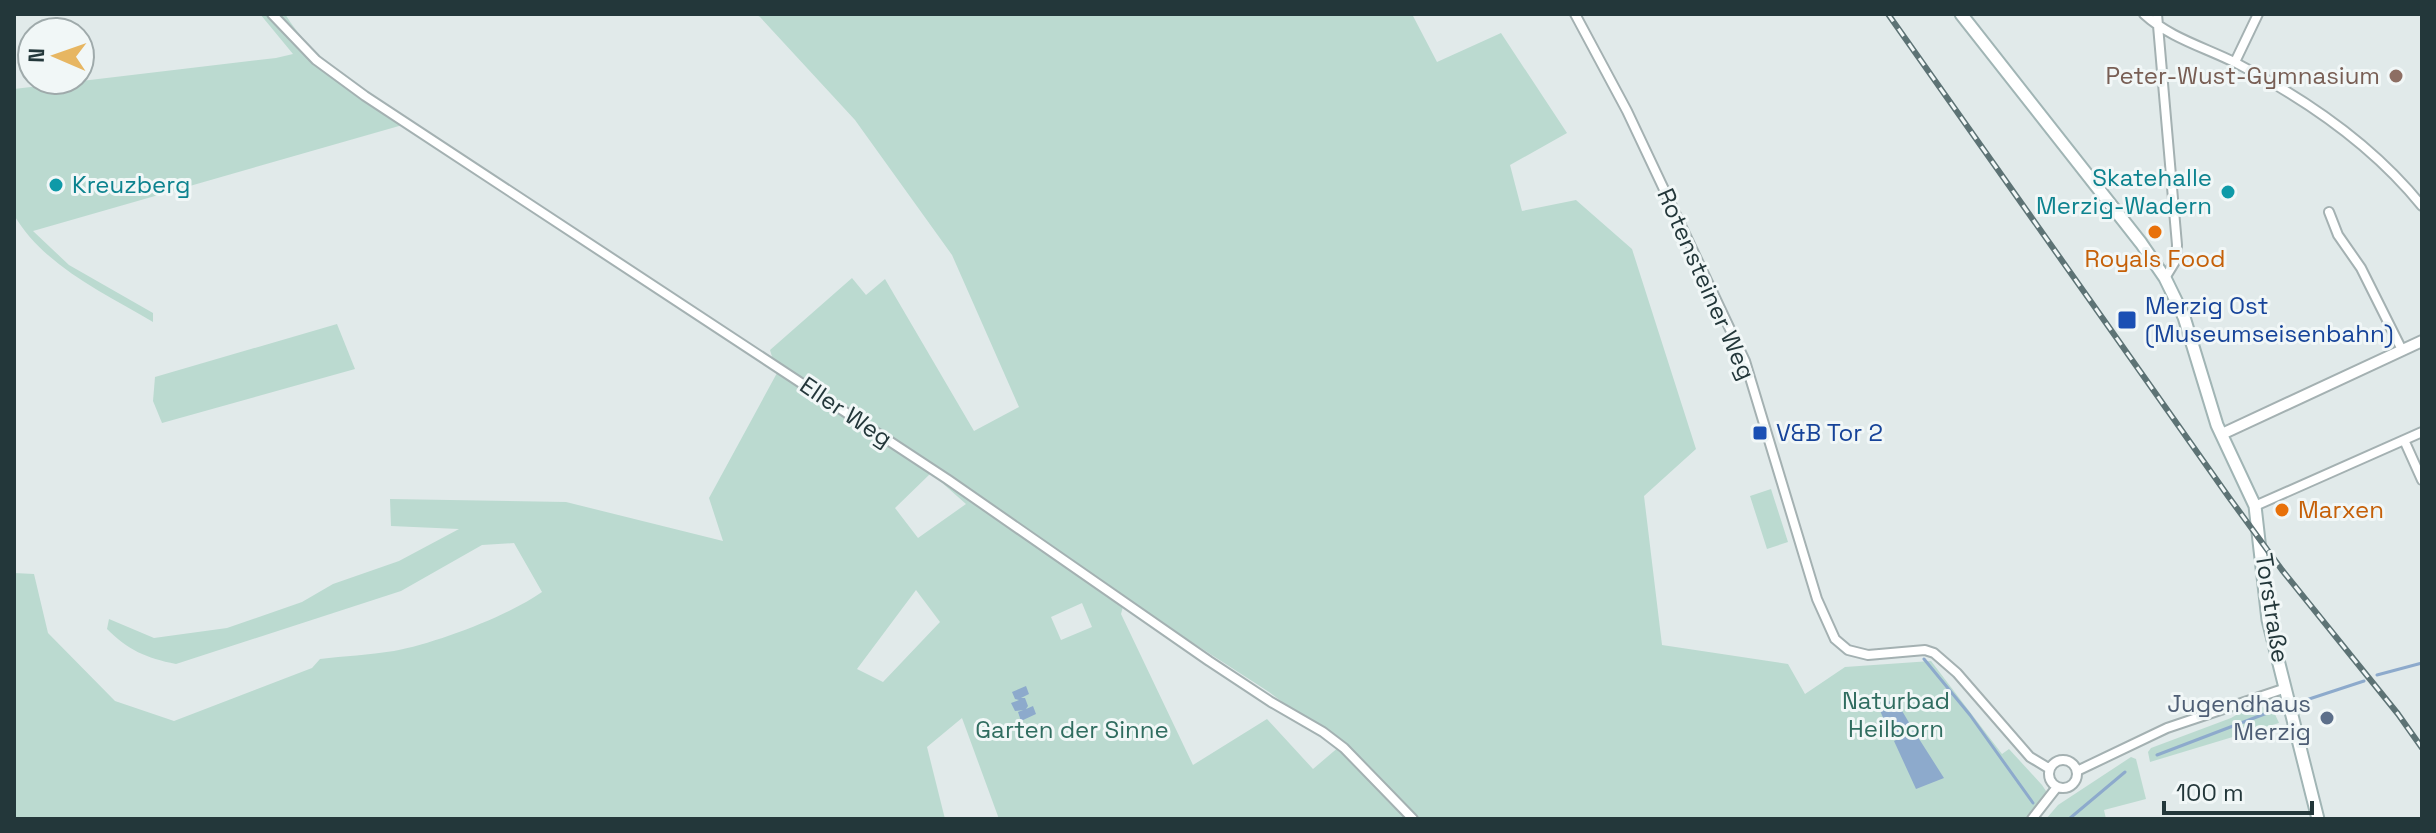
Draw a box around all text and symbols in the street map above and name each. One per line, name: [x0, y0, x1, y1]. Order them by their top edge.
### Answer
north arrow: [16, 16, 96, 96]
text: N: [22, 47, 50, 63]
place label: Peter-Wust-Gymnasium: [2105, 60, 2380, 91]
marker: Peter-Wust-Gymnasium: [2387, 67, 2405, 85]
place label: Skatehalle Merzig-Wadern: [2036, 162, 2212, 221]
place label: Kreuzberg: [72, 169, 190, 200]
marker: Kreuzberg: [47, 176, 65, 194]
street label: Rotensteiner Weg: [1650, 183, 1763, 384]
marker: Skatehalle Merzig-Wadern: [2219, 183, 2237, 201]
marker: Royals Food: [2146, 223, 2164, 241]
place label: Royals Food: [2084, 243, 2226, 274]
place label: Merzig Ost (Museumseisenbahn): [2145, 290, 2394, 349]
marker: Merzig Ost (Museumseisenbahn): [2116, 309, 2138, 331]
street label: Eller Weg: [794, 369, 898, 454]
place label: V&B Tor 2: [1776, 417, 1883, 448]
marker: V&B Tor 2: [1751, 424, 1769, 442]
place label: Marxen: [2298, 494, 2384, 525]
marker: Marxen: [2273, 501, 2291, 519]
street label: Torstraße: [2249, 551, 2296, 665]
park label: Naturbad Heilborn: [1842, 685, 1950, 744]
place label: Jugendhaus Merzig: [2167, 688, 2311, 747]
marker: Jugendhaus Merzig: [2318, 709, 2336, 727]
park label: Garten der Sinne: [975, 714, 1169, 745]
scale bar: [2164, 765, 2312, 815]
text: 100 m: [2176, 777, 2244, 808]

